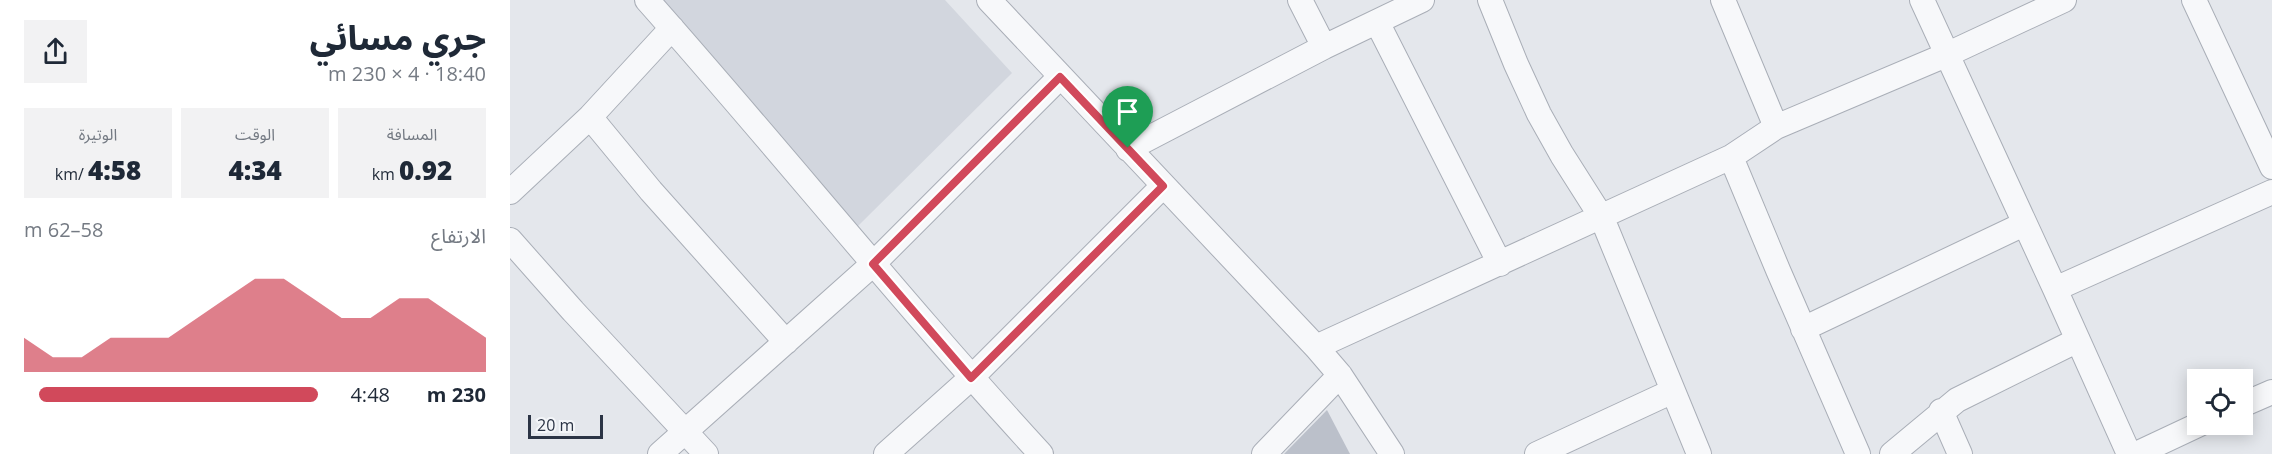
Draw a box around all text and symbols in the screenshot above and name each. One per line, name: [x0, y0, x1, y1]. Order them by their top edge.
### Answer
text: جري مسائي: [310, 15, 486, 60]
button: share: [24, 20, 87, 83]
text: 18:40 · 4 × 230 m: [328, 60, 486, 87]
pin: [1102, 86, 1153, 148]
icon: arrive: [1111, 95, 1144, 128]
text: الوتيرة: [79, 123, 117, 145]
text: الوقت: [235, 123, 275, 145]
text: المسافة: [387, 123, 437, 145]
text: 4:58: [88, 152, 141, 188]
text: 4:34: [228, 152, 282, 188]
text: 0.92: [399, 152, 452, 188]
text: /km: [55, 163, 88, 185]
text: km: [372, 163, 399, 185]
text: 58–62 m: [24, 216, 103, 243]
text: الارتفاع: [431, 222, 486, 249]
map controls: [2187, 369, 2253, 435]
button: locate: [2187, 369, 2253, 435]
text: 4:48: [350, 381, 390, 408]
text: 230 m: [427, 381, 486, 408]
scale bar: [528, 412, 603, 440]
text: 20 m: [537, 414, 574, 436]

